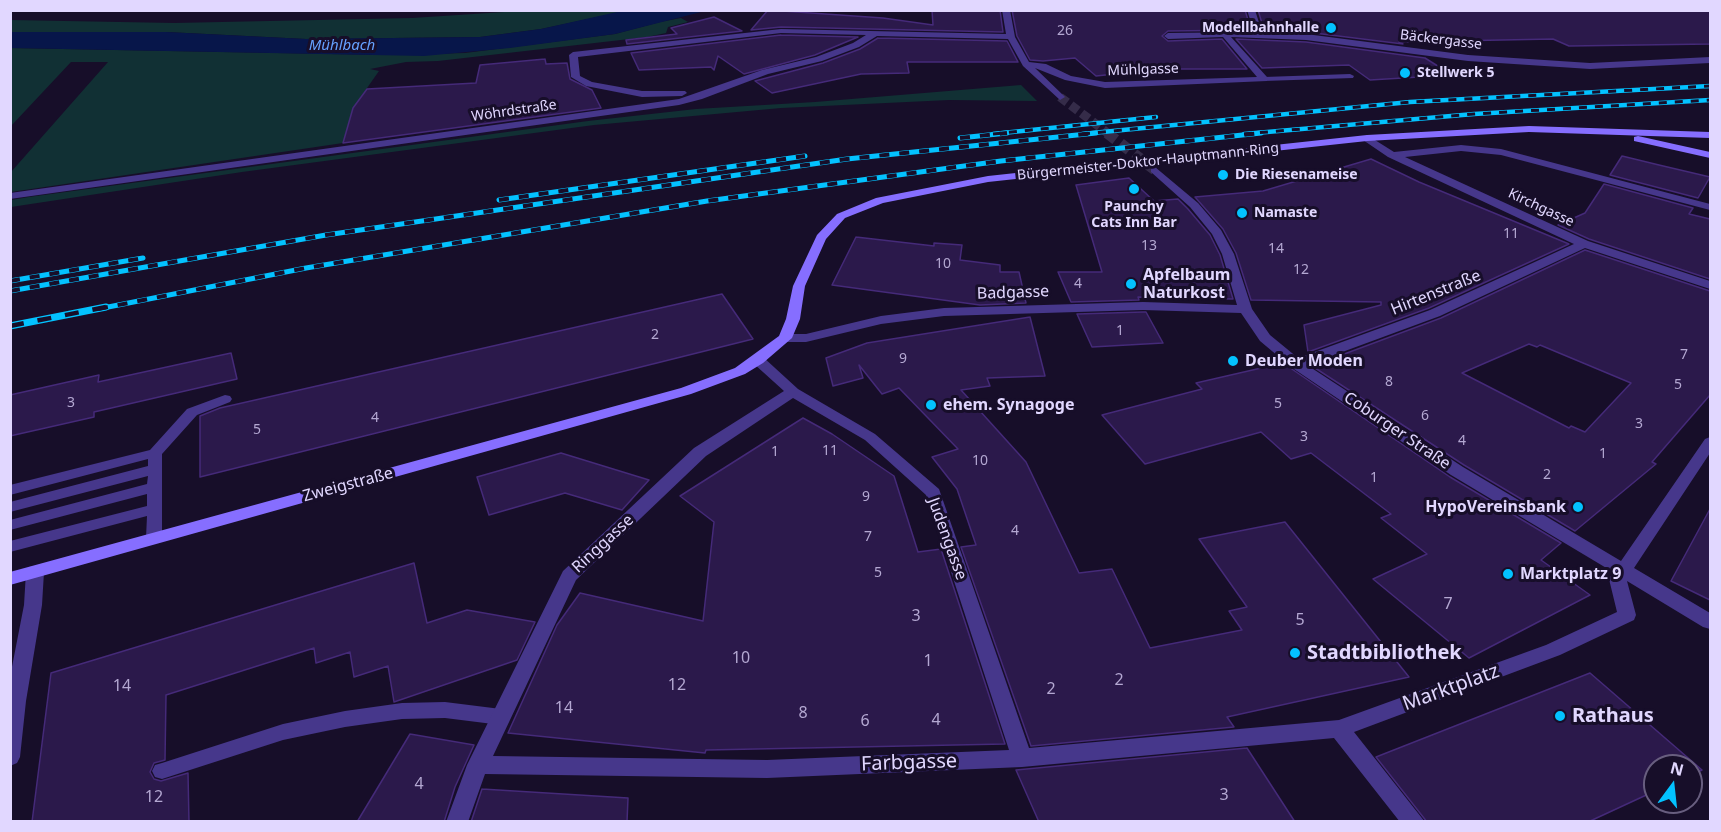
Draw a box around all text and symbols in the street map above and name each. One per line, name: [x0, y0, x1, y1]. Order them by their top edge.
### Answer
place label: Modellbahnhalle: [1202, 20, 1319, 36]
marker: Modellbahnhalle: [1324, 21, 1338, 35]
house number: 26: [1057, 23, 1073, 39]
street label: Bäckergasse: [1399, 27, 1483, 53]
water label: Mühlbach: [309, 37, 375, 55]
street label: Mühlgasse: [1107, 60, 1179, 80]
place label: Stellwerk 5: [1417, 65, 1494, 81]
marker: Stellwerk 5: [1398, 66, 1412, 80]
street label: Wöhrdstraße: [470, 97, 558, 125]
street label: Bürgermeister-Doktor-Hauptmann-Ring: [1016, 140, 1280, 184]
place label: Die Riesenameise: [1235, 167, 1358, 183]
marker: Die Riesenameise: [1216, 168, 1230, 182]
marker: Paunchy Cats Inn Bar: [1127, 182, 1141, 196]
street label: Kirchgasse: [1505, 185, 1577, 231]
place label: Paunchy Cats Inn Bar: [1091, 199, 1177, 232]
place label: Namaste: [1254, 205, 1317, 221]
marker: Namaste: [1235, 206, 1249, 220]
house number: 11: [1503, 226, 1519, 242]
house number: 13: [1141, 238, 1157, 254]
house number: 14: [1268, 241, 1284, 257]
house number: 10: [935, 256, 951, 272]
house number: 12: [1293, 262, 1309, 278]
place label: Apfelbaum Naturkost: [1143, 265, 1230, 303]
street label: Hirtenstraße: [1388, 266, 1484, 320]
house number: 4: [1074, 276, 1082, 292]
marker: Apfelbaum Naturkost: [1124, 277, 1138, 291]
street label: Badgasse: [976, 282, 1050, 304]
house number: 1: [1116, 323, 1124, 339]
house number: 2: [651, 327, 659, 343]
house number: 7: [1680, 347, 1688, 363]
house number: 9: [899, 351, 907, 367]
place label: Deuber Moden: [1245, 351, 1363, 371]
marker: Deuber Moden: [1226, 354, 1240, 368]
house number: 8: [1385, 374, 1393, 390]
house number: 5: [1674, 377, 1682, 393]
street label: Coburger Straße: [1340, 388, 1454, 474]
house number: 3: [67, 395, 75, 411]
place label: ehem. Synagoge: [943, 395, 1074, 415]
house number: 5: [1274, 396, 1282, 412]
marker: ehem. Synagoge: [924, 398, 938, 412]
house number: 6: [1421, 408, 1429, 424]
house number: 4: [371, 410, 379, 426]
house number: 3: [1635, 416, 1643, 432]
house number: 5: [253, 422, 261, 438]
house number: 3: [1300, 429, 1308, 445]
house number: 4: [1458, 433, 1466, 449]
house number: 11: [822, 443, 838, 459]
house number: 1: [771, 444, 779, 460]
house number: 1: [1599, 446, 1607, 462]
house number: 10: [972, 453, 988, 469]
street label: Zweigstraße: [301, 464, 395, 506]
house number: 2: [1543, 467, 1551, 483]
house number: 1: [1370, 470, 1378, 486]
house number: 9: [862, 489, 870, 505]
street label: Judengasse: [923, 495, 971, 583]
place label: HypoVereinsbank: [1425, 497, 1566, 517]
marker: HypoVereinsbank: [1571, 500, 1585, 514]
street label: Ringgasse: [568, 511, 638, 577]
house number: 4: [1011, 523, 1019, 539]
house number: 7: [864, 529, 872, 545]
place label: Marktplatz 9: [1520, 564, 1621, 584]
house number: 5: [874, 565, 882, 581]
marker: Marktplatz 9: [1501, 567, 1515, 581]
house number: 7: [1443, 594, 1453, 614]
house number: 3: [911, 606, 921, 626]
house number: 5: [1295, 610, 1305, 630]
place label: Stadtbibliothek: [1307, 641, 1462, 665]
marker: Stadtbibliothek: [1288, 646, 1302, 660]
house number: 10: [732, 648, 750, 668]
house number: 1: [923, 651, 933, 671]
street label: Marktplatz: [1400, 659, 1502, 717]
house number: 2: [1114, 670, 1124, 690]
house number: 12: [668, 675, 686, 695]
house number: 14: [113, 676, 131, 696]
house number: 2: [1046, 679, 1056, 699]
house number: 14: [555, 698, 573, 718]
house number: 8: [798, 703, 808, 723]
place label: Rathaus: [1572, 704, 1654, 728]
marker: Rathaus: [1553, 709, 1567, 723]
house number: 4: [931, 710, 941, 730]
house number: 6: [860, 711, 870, 731]
street label: Farbgasse: [861, 749, 957, 777]
north arrow: [1643, 754, 1703, 814]
text: N: [1668, 756, 1686, 781]
house number: 4: [414, 774, 424, 794]
house number: 3: [1219, 785, 1229, 805]
house number: 12: [145, 787, 163, 807]

